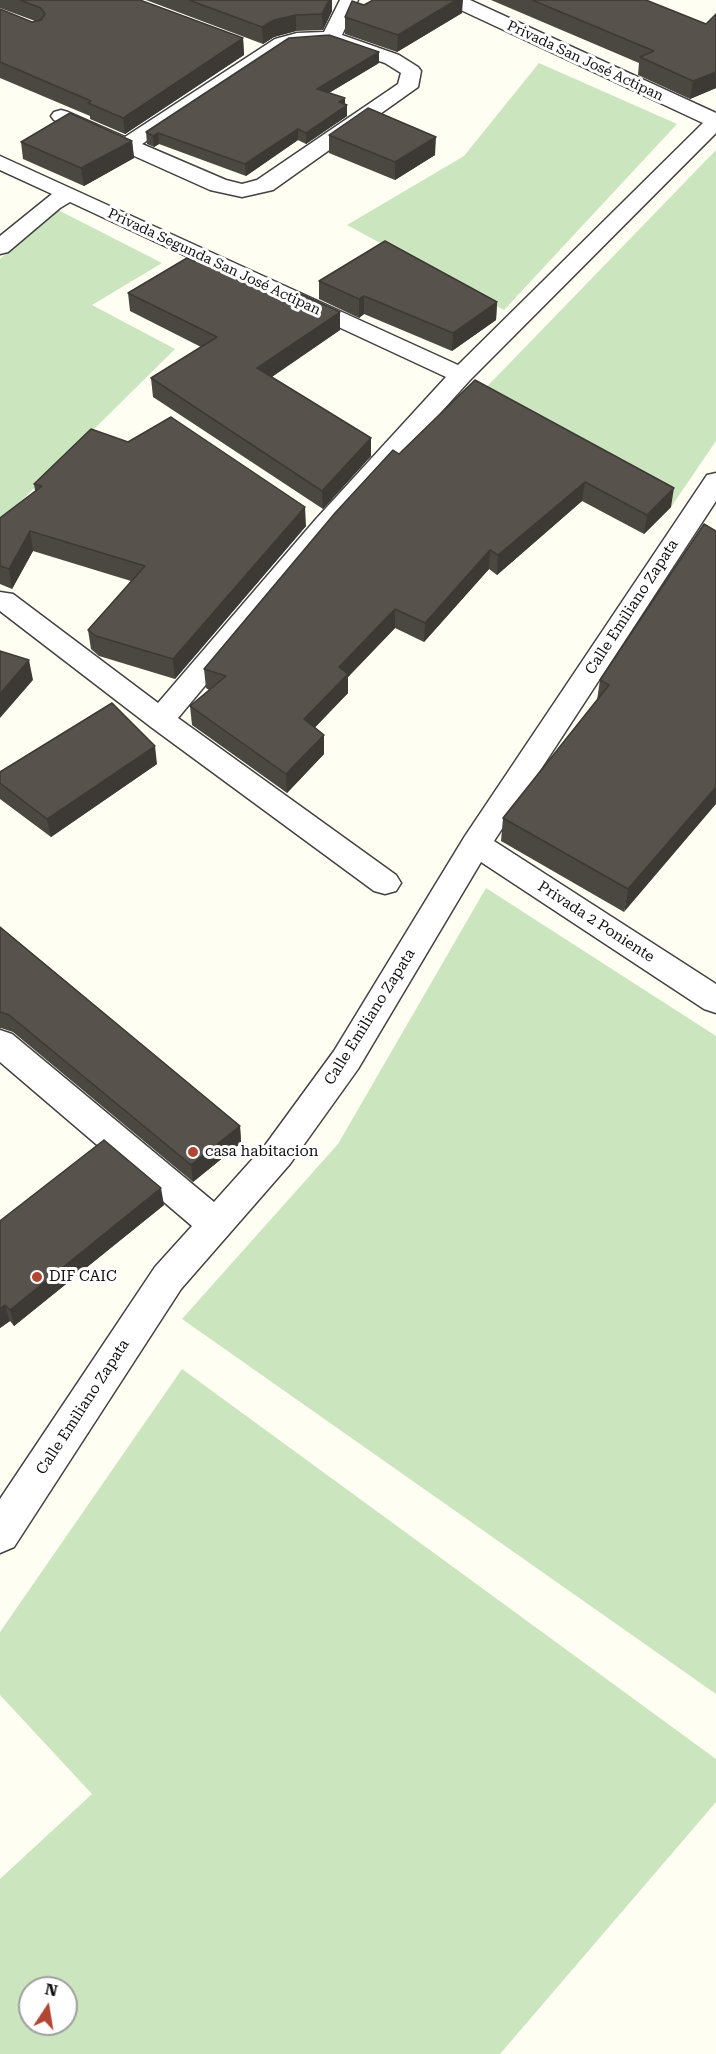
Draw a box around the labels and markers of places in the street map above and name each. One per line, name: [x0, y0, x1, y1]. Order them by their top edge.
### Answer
place label: casa habitacion: [205, 1143, 318, 1161]
marker: casa habitacion: [186, 1145, 200, 1159]
place label: DIF CAIC: [49, 1268, 117, 1286]
marker: DIF CAIC: [30, 1270, 44, 1284]

